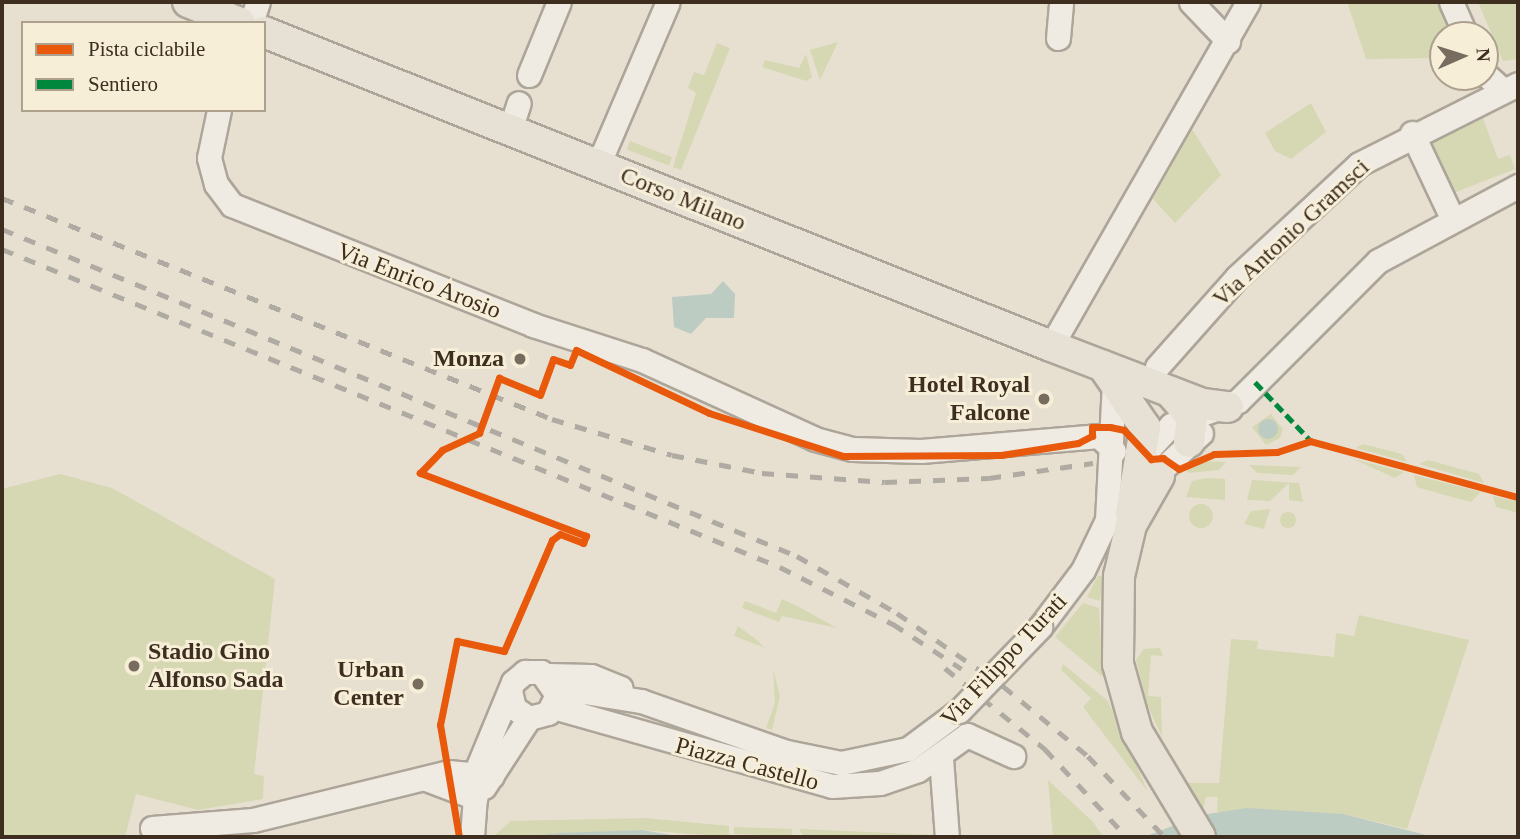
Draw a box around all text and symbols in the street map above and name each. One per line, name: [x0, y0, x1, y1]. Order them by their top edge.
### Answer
legend: [21, 21, 266, 112]
north arrow: [1429, 21, 1499, 91]
text: Pista ciclabile: [88, 37, 205, 61]
text: N: [1473, 48, 1494, 62]
text: Sentiero: [88, 72, 158, 96]
street label: Via Antonio Gramsci: [1206, 153, 1376, 313]
street label: Corso Milano: [616, 161, 750, 237]
street label: Via Enrico Arosio: [332, 236, 506, 326]
place label: Monza: [433, 345, 504, 373]
marker: Monza: [510, 349, 530, 369]
place label: Hotel Royal Falcone: [908, 371, 1030, 427]
marker: Hotel Royal Falcone: [1036, 391, 1052, 407]
street label: Via Filippo Turati: [935, 587, 1073, 733]
place label: Stadio Gino Alfonso Sada: [148, 638, 283, 694]
place label: Urban Center: [333, 656, 404, 712]
marker: Stadio Gino Alfonso Sada: [126, 658, 142, 674]
marker: Urban Center: [410, 676, 426, 692]
street label: Piazza Castello: [672, 731, 822, 797]

